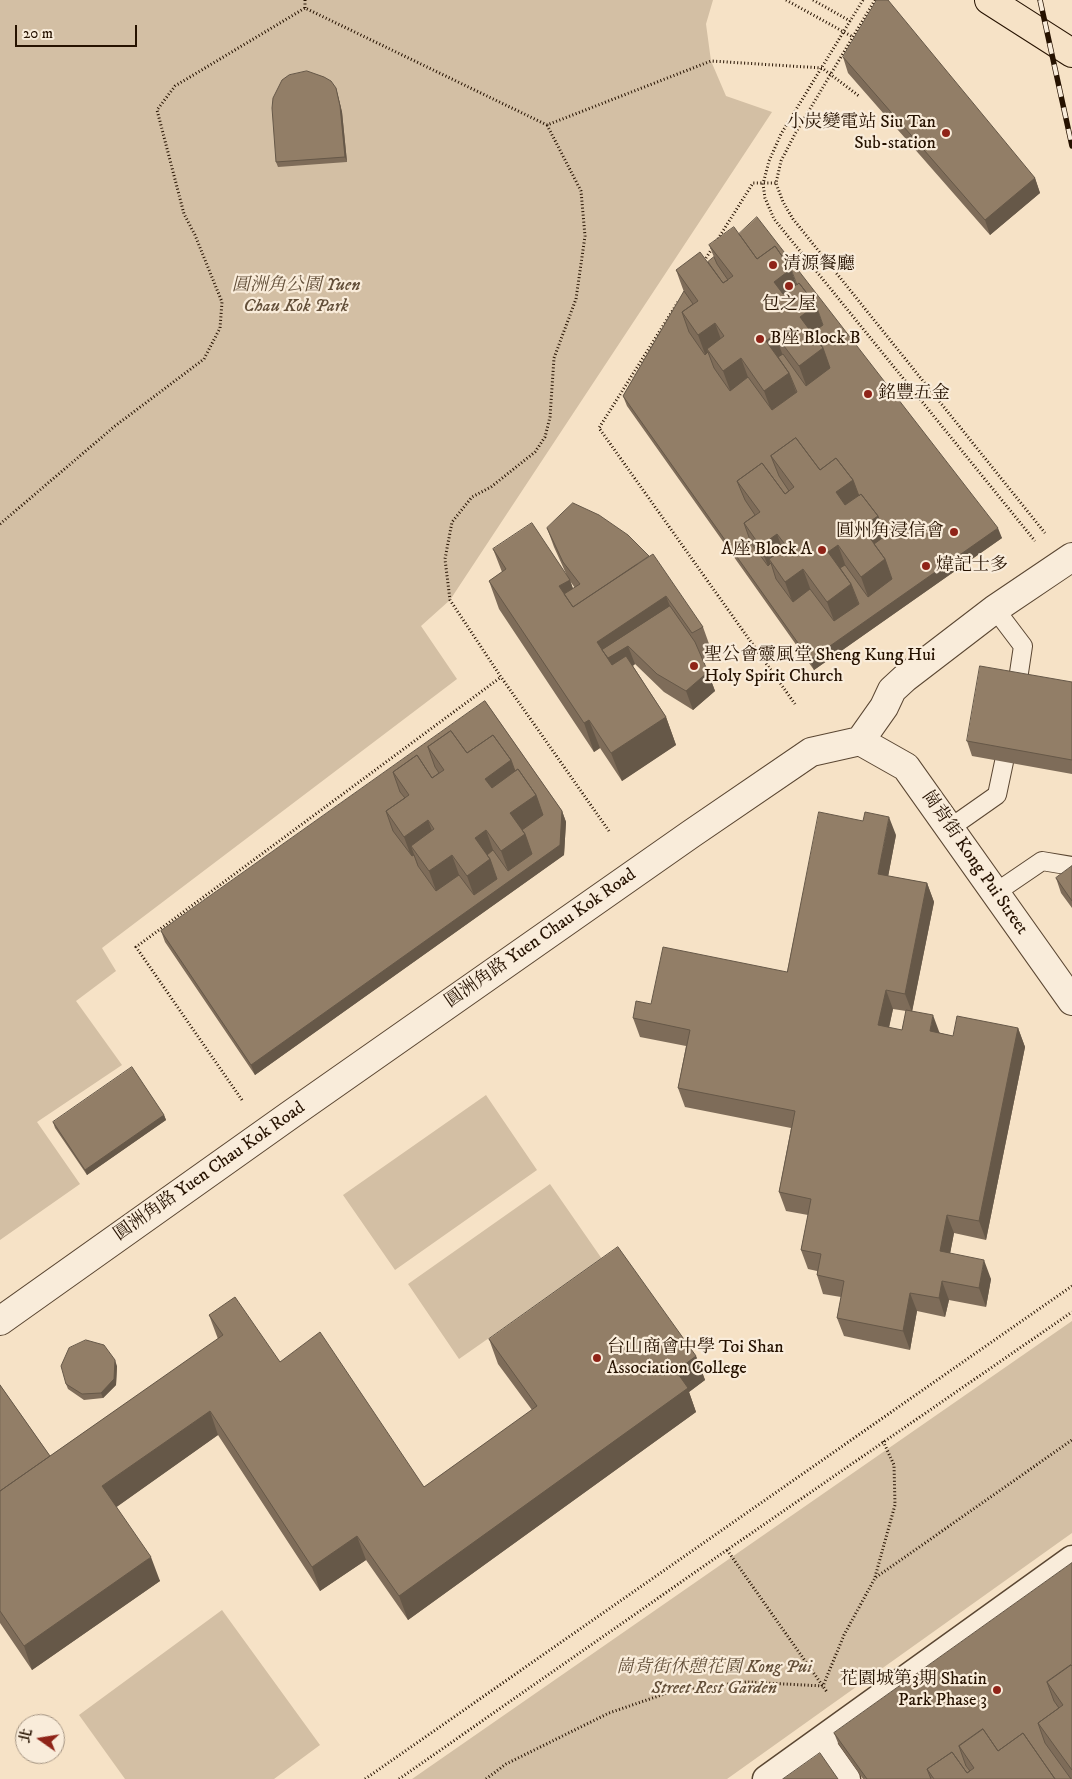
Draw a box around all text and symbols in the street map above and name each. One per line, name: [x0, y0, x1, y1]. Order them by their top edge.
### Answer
scale bar: [18, 15, 140, 47]
text: 20 m: [23, 24, 53, 43]
place label: 小炭變電站 Siu Tan Sub-station: [786, 112, 936, 154]
marker: 小炭變電站 Siu Tan Sub-station: [940, 127, 952, 139]
place label: 清源餐廳: [783, 254, 855, 276]
marker: 清源餐廳: [767, 259, 779, 271]
park label: 圓洲角公園 Yuen Chau Kok Park: [232, 275, 360, 318]
marker: 包之屋: [783, 280, 795, 292]
place label: 包之屋: [762, 294, 816, 316]
place label: B座 Block B: [770, 328, 861, 350]
marker: B座 Block B: [754, 333, 766, 345]
place label: 銘豐五金: [878, 383, 950, 405]
marker: 銘豐五金: [862, 388, 874, 400]
place label: 圓州角浸信會: [836, 521, 944, 543]
marker: 圓州角浸信會: [948, 526, 960, 538]
place label: A座 Block A: [721, 539, 812, 561]
marker: A座 Block A: [816, 544, 828, 556]
place label: 煒記士多: [936, 555, 1008, 577]
marker: 煒記士多: [920, 560, 932, 572]
place label: 聖公會靈風堂 Sheng Kung Hui Holy Spirit Church: [704, 645, 936, 688]
marker: 聖公會靈風堂 Sheng Kung Hui Holy Spirit Church: [688, 660, 700, 672]
street label: 崗背街 Kong Pui Street: [916, 787, 1032, 939]
street label: 圓洲角路 Yuen Chau Kok Road: [441, 865, 641, 1013]
street label: 圓洲角路 Yuen Chau Kok Road: [110, 1098, 310, 1246]
place label: 台山商會中學 Toi Shan Association College: [607, 1337, 784, 1380]
marker: 台山商會中學 Toi Shan Association College: [591, 1352, 603, 1364]
park label: 崗背街休憩花園 Kong Pui Street Rest Garden: [616, 1657, 812, 1700]
place label: 花園城第3期 Shatin Park Phase 3: [840, 1669, 987, 1712]
marker: 花園城第3期 Shatin Park Phase 3: [991, 1684, 1003, 1696]
north arrow: [15, 1714, 65, 1764]
text: 北: [16, 1727, 37, 1745]

